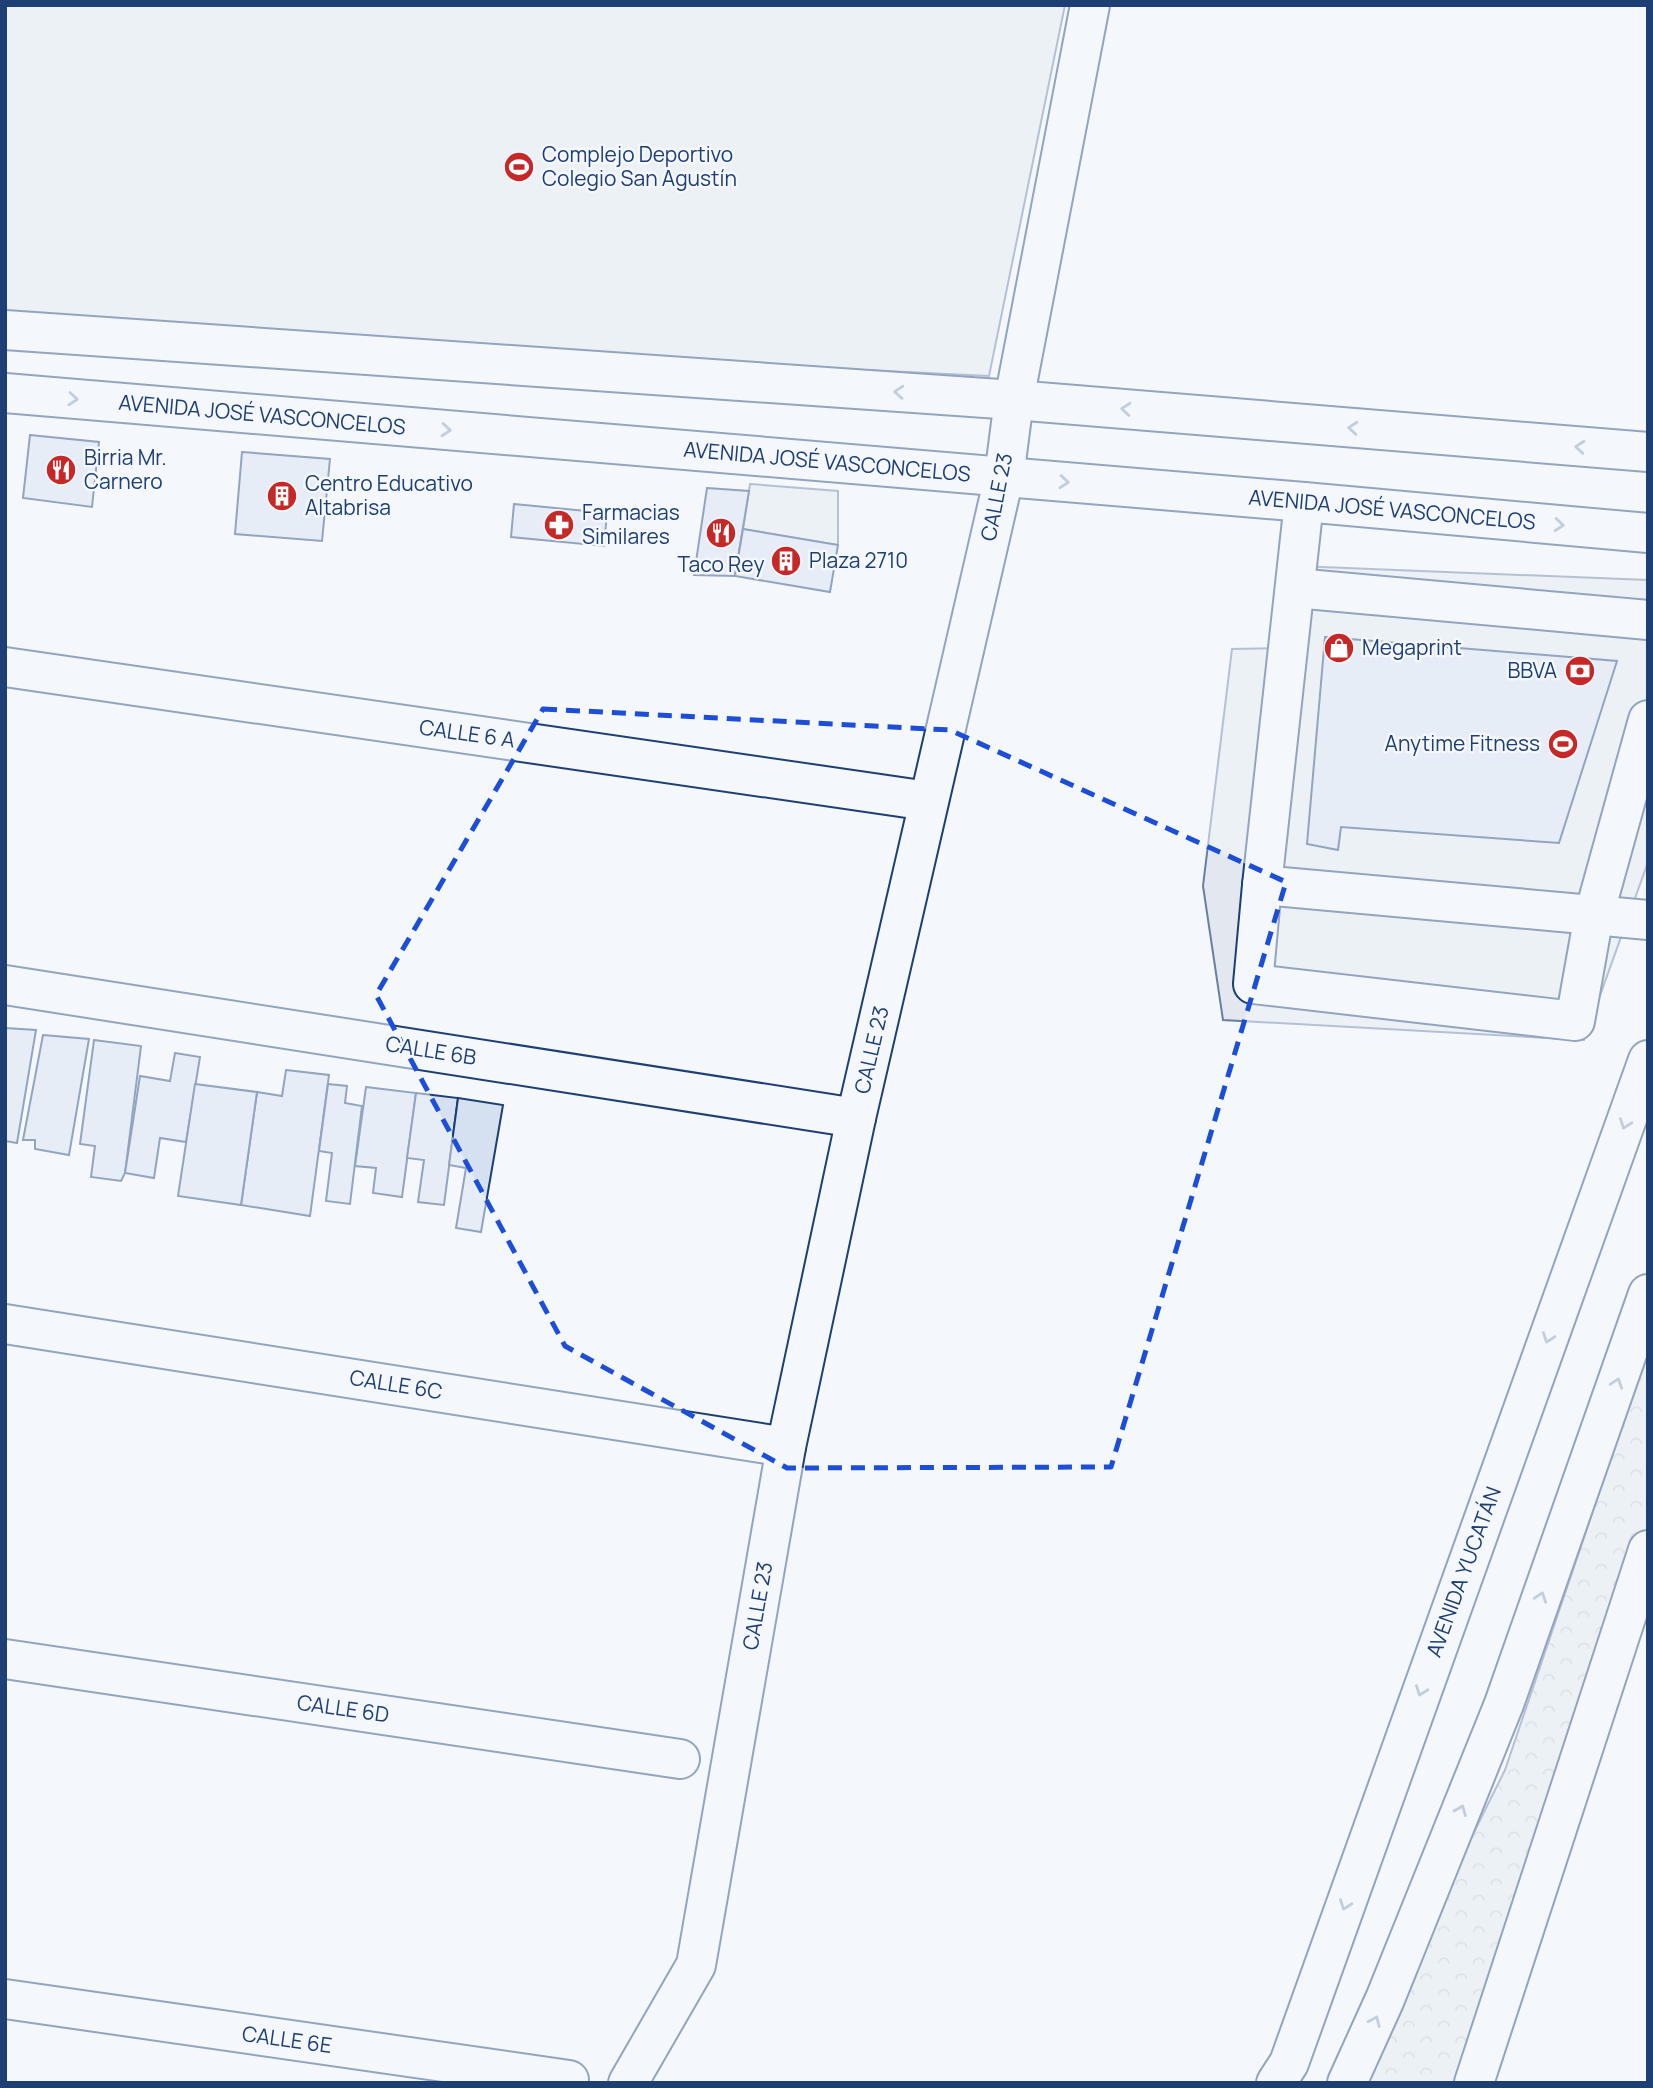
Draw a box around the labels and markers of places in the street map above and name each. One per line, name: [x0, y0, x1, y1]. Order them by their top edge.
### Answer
place label: Complejo Deportivo Colegio San Agustín: [542, 140, 737, 192]
sports icon: Complejo Deportivo Colegio San Agustín: [502, 150, 536, 184]
place label: Birria Mr. Carnero: [84, 443, 167, 495]
restaurant icon: Birria Mr. Carnero: [44, 453, 78, 487]
place label: Centro Educativo Altabrisa: [305, 469, 473, 521]
building icon: Centro Educativo Altabrisa: [265, 479, 299, 513]
place label: Farmacias Similares: [582, 498, 680, 550]
pharmacy icon: Farmacias Similares: [542, 508, 576, 542]
restaurant icon: Taco Rey: [704, 516, 738, 550]
building icon: Plaza 2710: [769, 544, 803, 578]
place label: Plaza 2710: [809, 546, 908, 574]
place label: Taco Rey: [677, 550, 765, 578]
shop icon: Megaprint: [1322, 631, 1356, 665]
place label: Megaprint: [1362, 633, 1462, 661]
bank icon: BBVA: [1563, 654, 1597, 688]
place label: BBVA: [1507, 656, 1557, 684]
sports icon: Anytime Fitness: [1546, 727, 1580, 761]
place label: Anytime Fitness: [1385, 729, 1540, 757]

